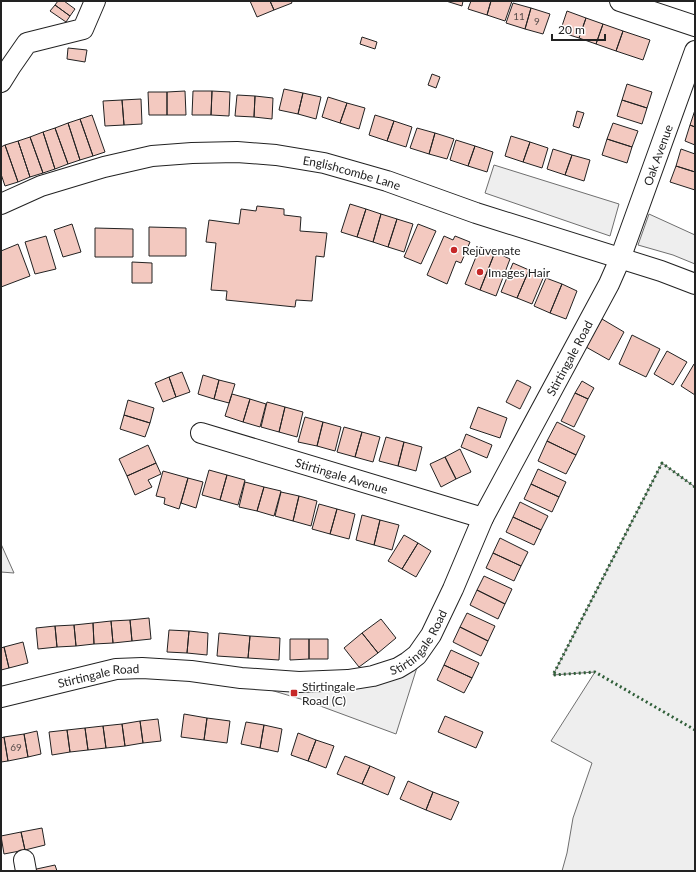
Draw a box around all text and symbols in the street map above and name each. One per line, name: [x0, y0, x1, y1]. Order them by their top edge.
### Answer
house number: 11: [513, 10, 525, 22]
house number: 9: [534, 15, 540, 27]
scale bar: [552, 16, 605, 42]
text: 20 m: [558, 22, 585, 37]
street label: Oak Avenue: [640, 122, 675, 188]
street label: Englishcombe Lane: [302, 152, 403, 193]
place label: Rejuvenate: [462, 243, 521, 258]
marker: Rejuvenate: [449, 245, 459, 255]
place label: Images Hair: [488, 265, 551, 280]
marker: Images Hair: [475, 267, 485, 277]
street label: Stirtingale Road: [543, 318, 596, 398]
street label: Stirtingale Avenue: [294, 454, 390, 496]
street label: Stirtingale Road: [388, 607, 450, 678]
street label: Stirtingale Road: [56, 661, 140, 690]
place label: Stirtingale Road (C): [302, 679, 355, 708]
marker: Stirtingale Road (C): [289, 688, 299, 698]
house number: 69: [10, 741, 22, 753]

